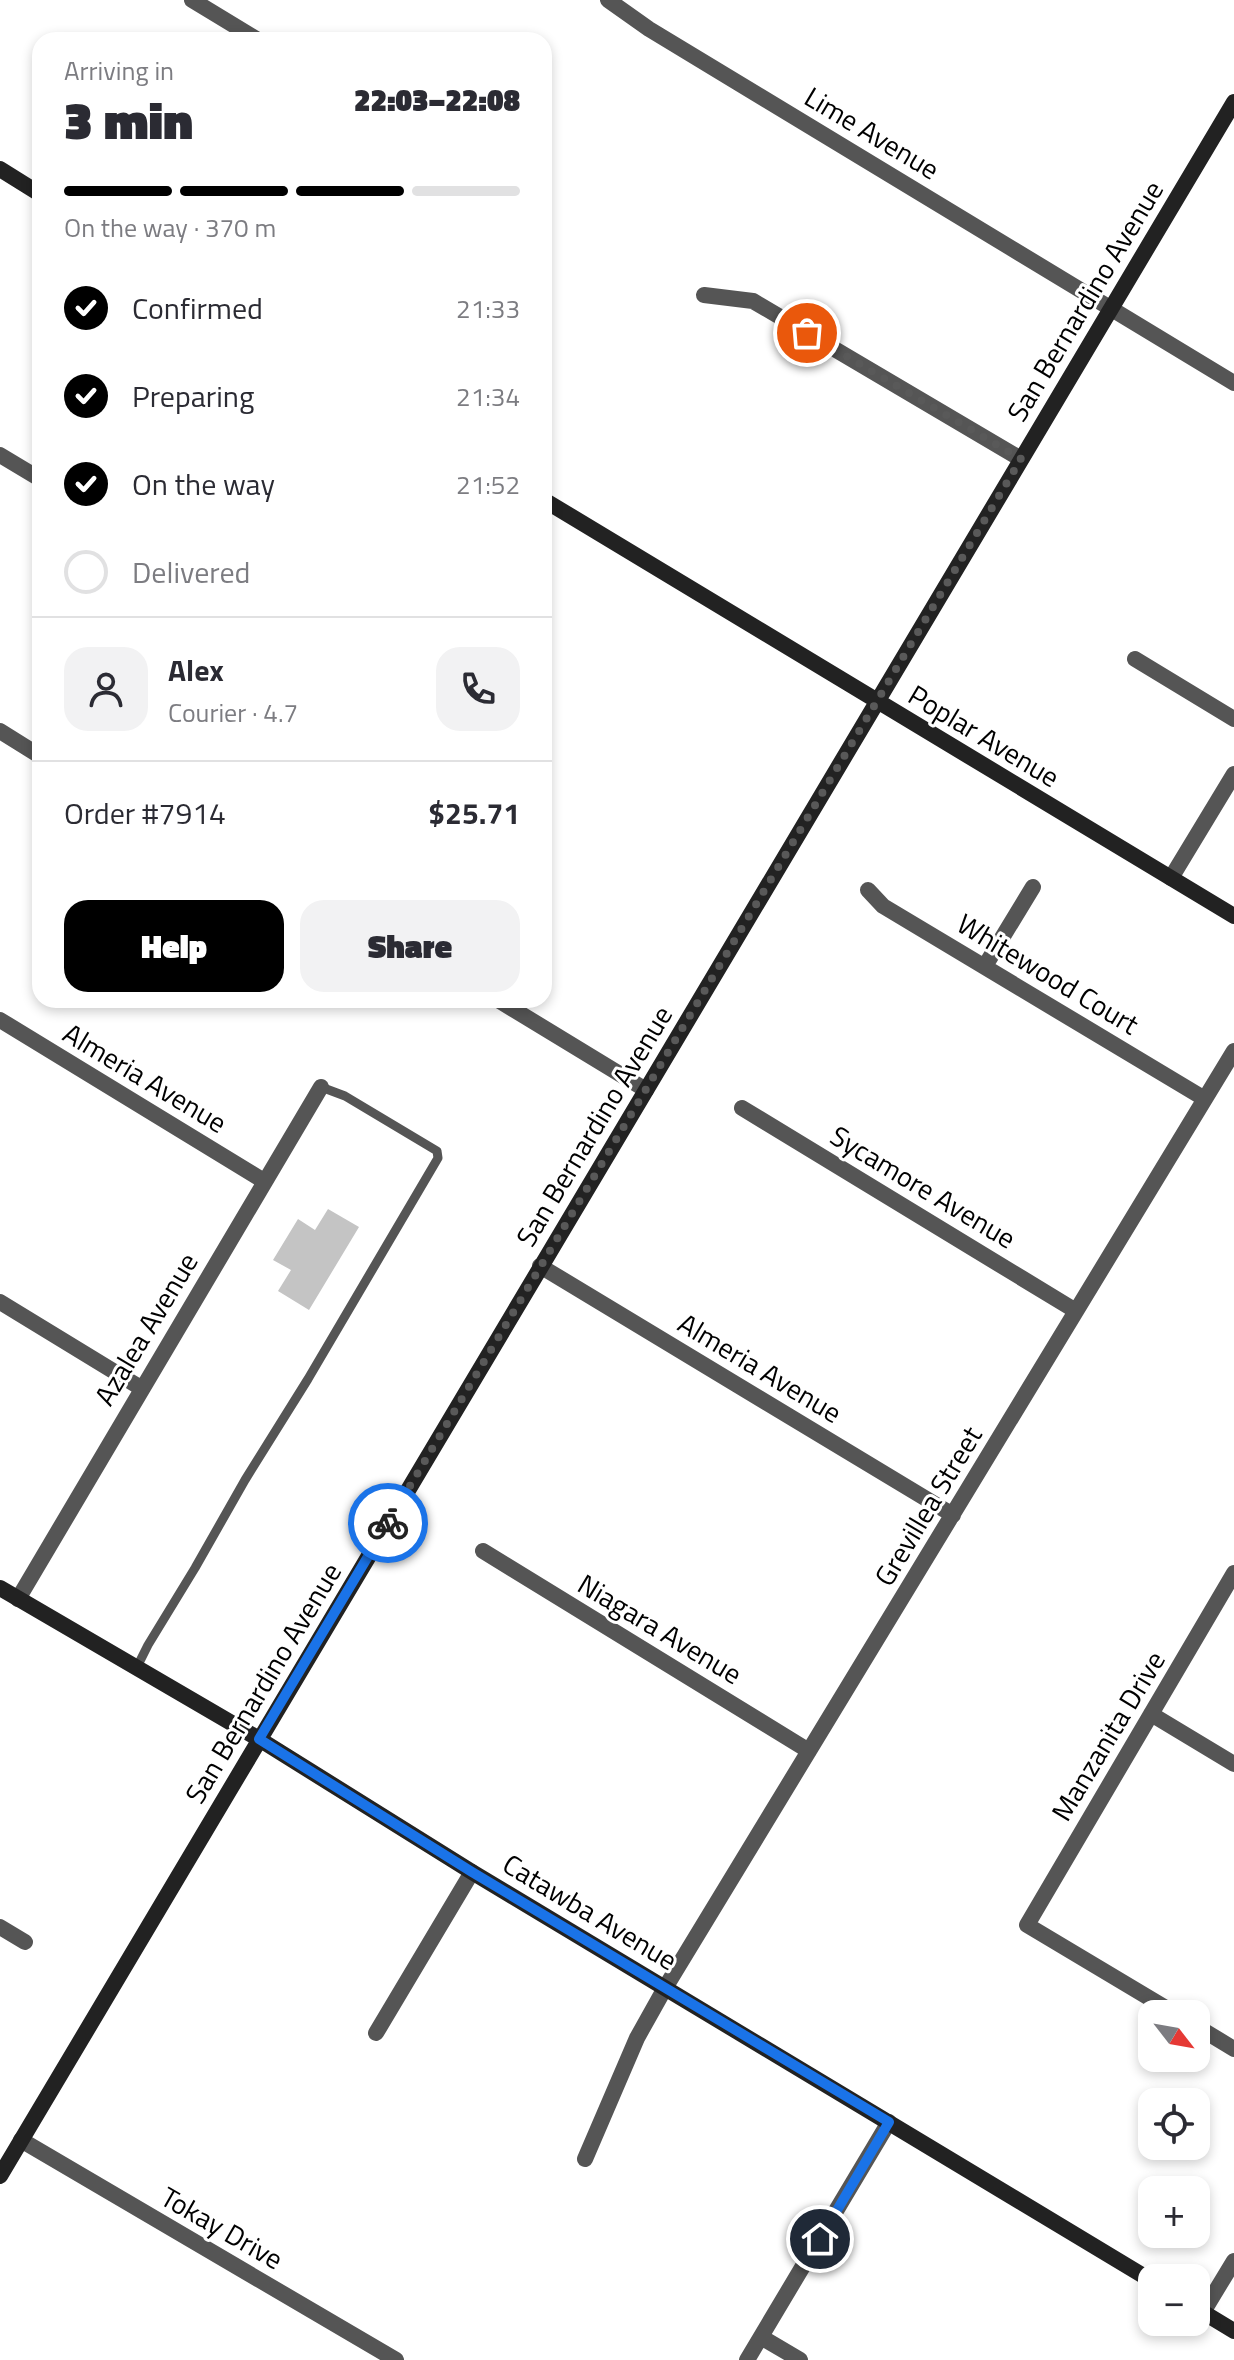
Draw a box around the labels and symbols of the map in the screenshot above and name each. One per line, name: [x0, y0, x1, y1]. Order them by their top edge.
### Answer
street label: Lime Avenue: [797, 75, 948, 190]
street label: San Bernardino Avenue: [995, 172, 1174, 429]
pin: [773, 299, 841, 367]
street label: Poplar Avenue: [900, 673, 1068, 798]
street label: Whitewood Court: [949, 902, 1148, 1045]
street label: San Bernardino Avenue: [504, 997, 683, 1254]
street label: Almeria Avenue: [55, 1012, 235, 1143]
street label: Sycamore Avenue: [822, 1114, 1024, 1259]
street label: Azalea Avenue: [83, 1244, 208, 1413]
street label: Almeria Avenue: [670, 1302, 850, 1433]
street label: Grevillea Street: [863, 1418, 992, 1594]
courier: [348, 1483, 428, 1563]
street label: San Bernardino Avenue: [173, 1554, 352, 1811]
street label: Niagara Avenue: [570, 1563, 751, 1695]
street label: Manzanita Drive: [1040, 1642, 1175, 1829]
street label: Catawba Avenue: [495, 1842, 686, 1981]
north arrow: [1138, 2000, 1210, 2072]
street label: Tokay Drive: [153, 2175, 292, 2280]
pin: [786, 2205, 854, 2273]

